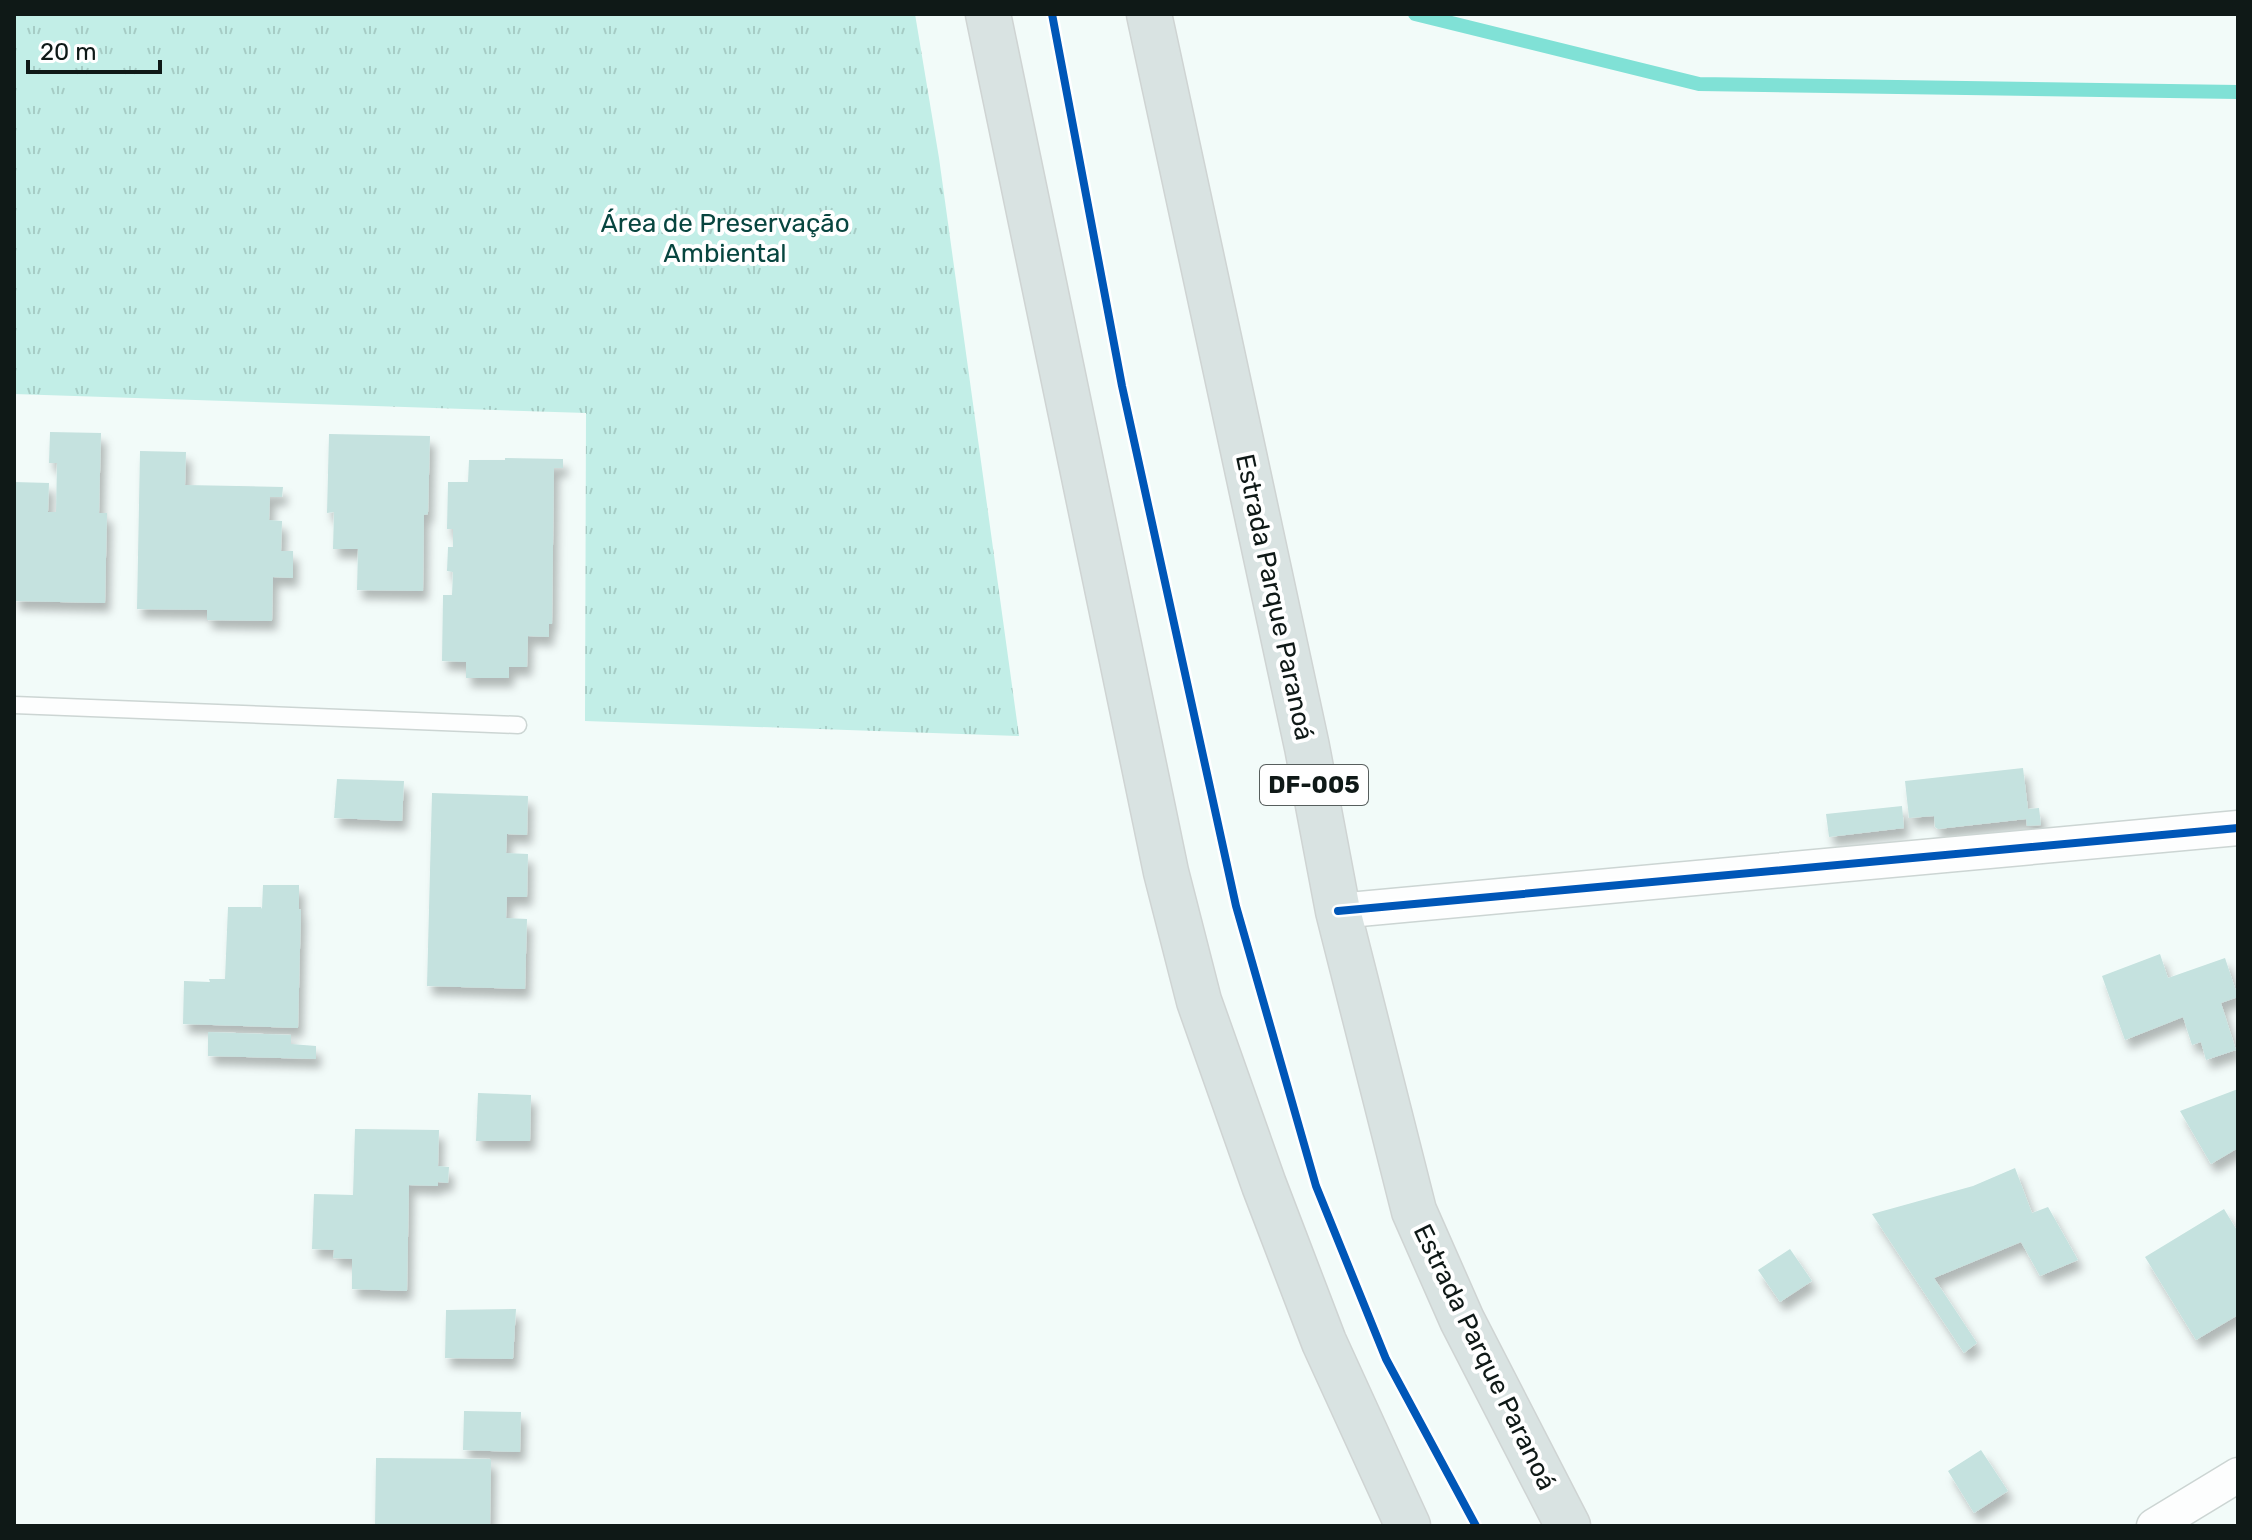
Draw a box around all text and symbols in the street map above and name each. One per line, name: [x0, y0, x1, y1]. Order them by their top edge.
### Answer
scale bar: [28, 24, 160, 74]
text: 20 m: [40, 38, 97, 66]
park label: Área de Preservação Ambiental: [600, 208, 850, 269]
street label: Estrada Parque Paranoá: [1229, 451, 1320, 743]
road number: DF-005: [1260, 765, 1368, 805]
street label: Estrada Parque Paranoá: [1407, 1219, 1562, 1495]

